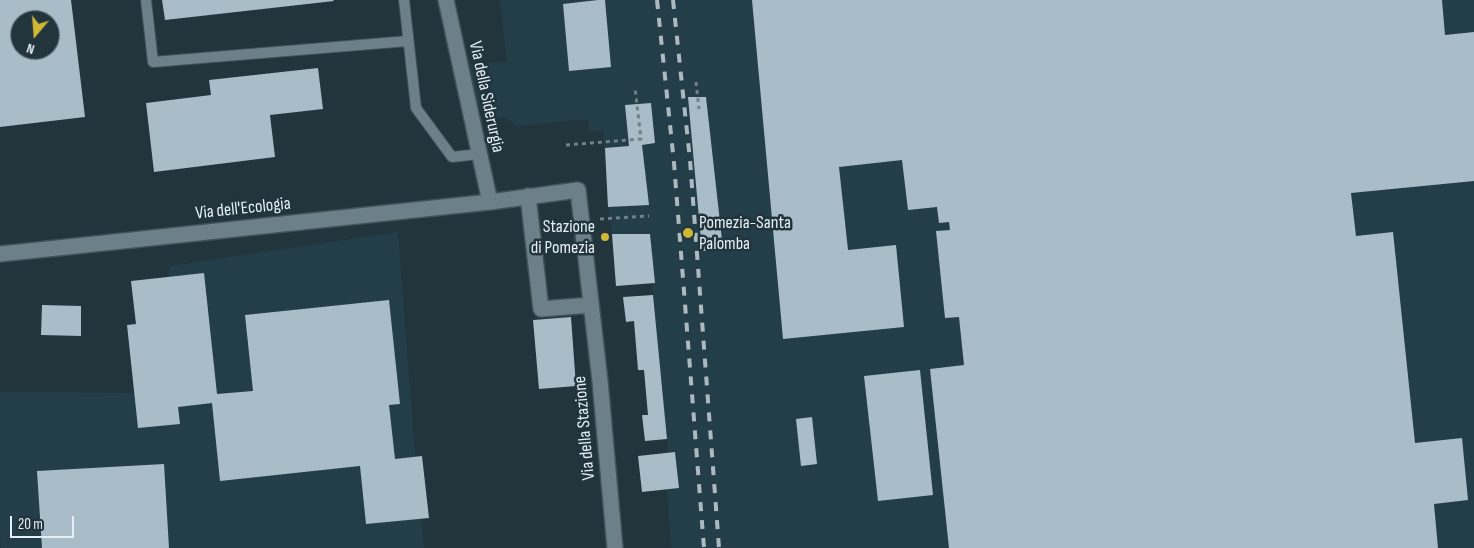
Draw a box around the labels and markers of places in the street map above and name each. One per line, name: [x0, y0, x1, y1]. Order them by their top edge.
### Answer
place label: Pomezia-Santa Palomba: [699, 212, 791, 254]
place label: Stazione di Pomezia: [531, 216, 595, 258]
marker: Pomezia-Santa Palomba: [681, 226, 695, 240]
marker: Stazione di Pomezia: [599, 231, 611, 243]

